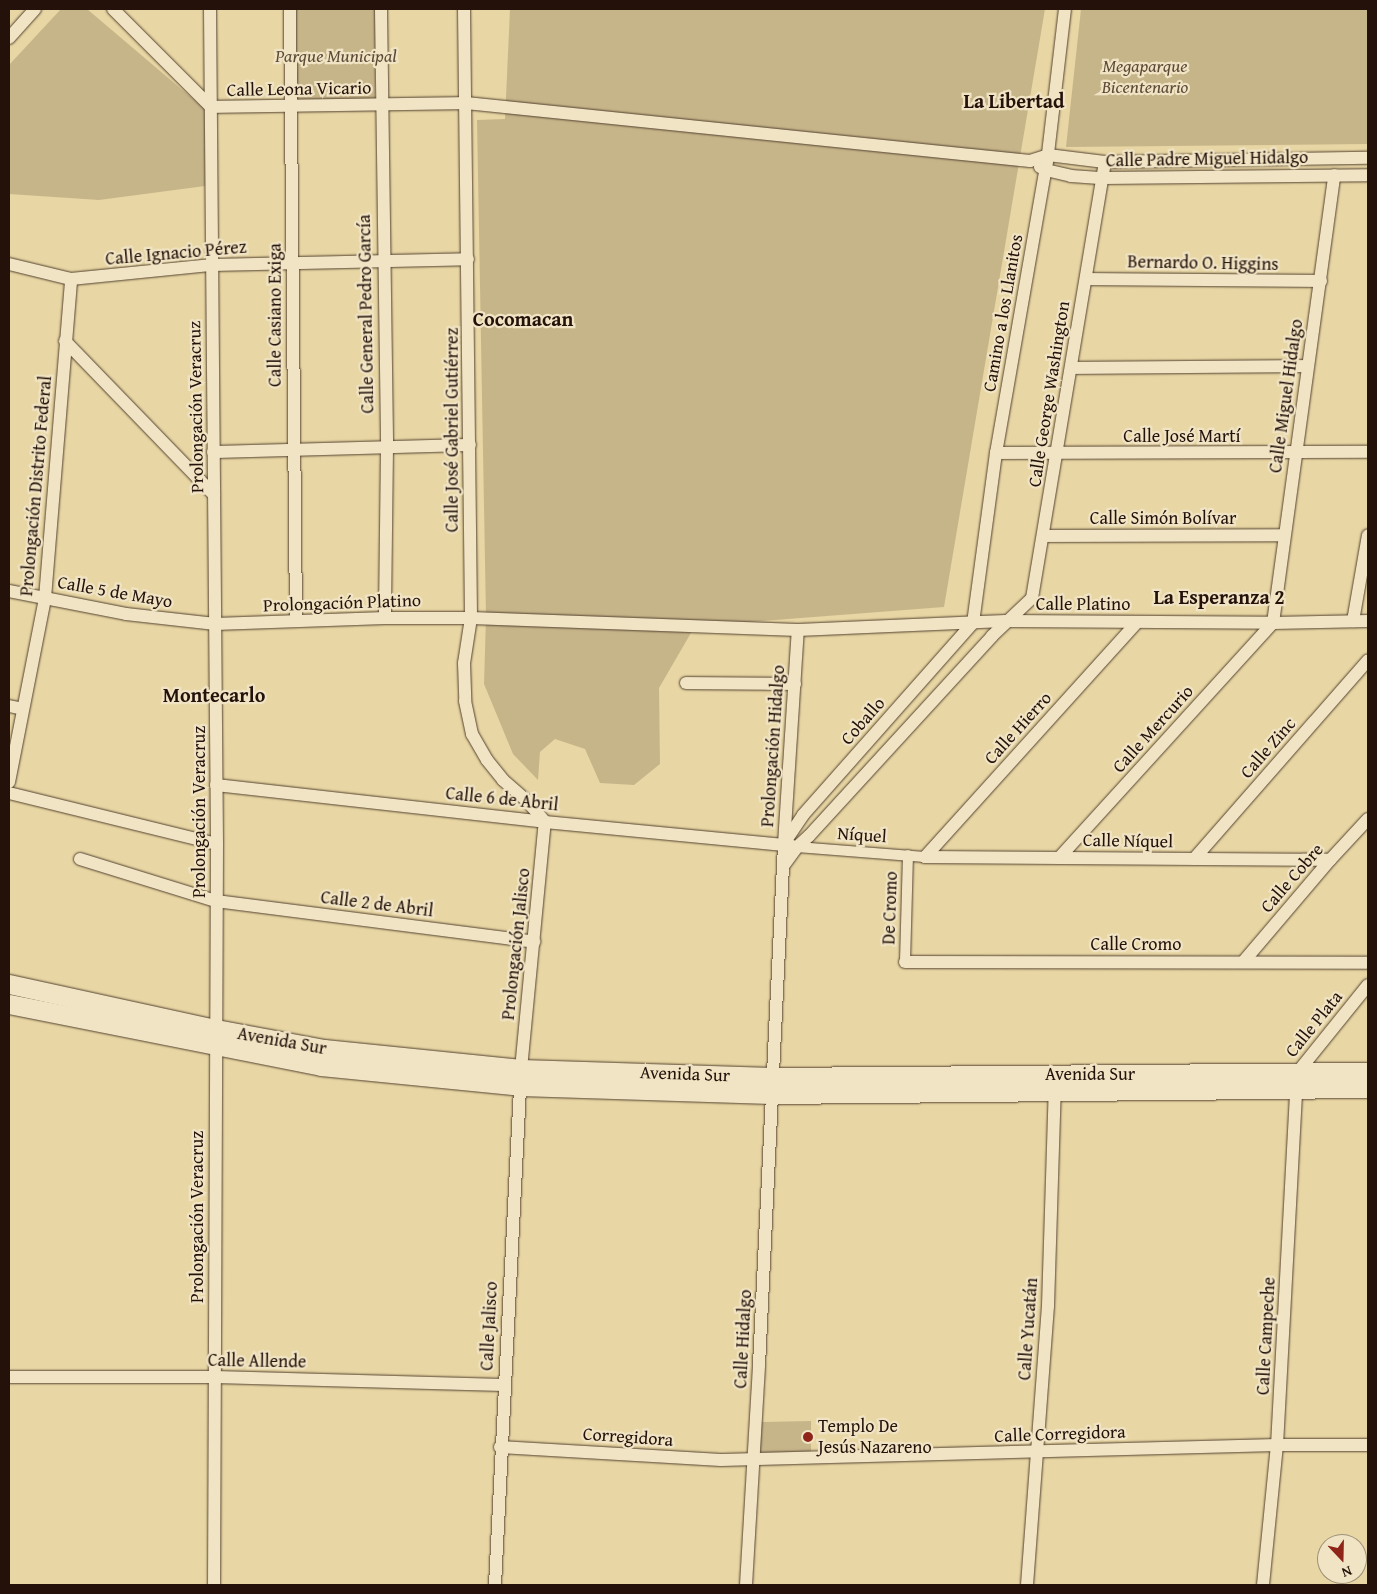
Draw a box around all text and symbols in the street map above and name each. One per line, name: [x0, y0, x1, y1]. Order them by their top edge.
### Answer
park label: Parque Municipal: [275, 45, 397, 67]
park label: Megaparque Bicentenario: [1102, 56, 1188, 98]
street label: Calle Leona Vicario: [226, 77, 372, 101]
district label: La Libertad: [964, 88, 1064, 112]
street label: Calle Padre Miguel Hidalgo: [1106, 146, 1308, 172]
street label: Calle General Pedro García: [353, 214, 379, 414]
street label: Camino a los Llanitos: [979, 233, 1027, 393]
street label: Calle Ignacio Pérez: [104, 236, 248, 270]
street label: Calle Casiano Exiga: [264, 243, 286, 387]
street label: Bernardo O. Higgins: [1127, 251, 1279, 275]
street label: Calle George Washington: [1024, 299, 1074, 489]
district label: Cocomacan: [473, 306, 573, 330]
street label: Calle Miguel Hidalgo: [1265, 318, 1307, 474]
street label: Prolongación Veracruz: [184, 321, 208, 493]
street label: Calle José Gabriel Gutiérrez: [441, 328, 463, 532]
street label: Prolongación Distrito Federal: [16, 375, 56, 597]
street label: Calle José Martí: [1123, 425, 1241, 447]
street label: Calle Simón Bolívar: [1090, 507, 1236, 529]
street label: Calle 5 de Mayo: [56, 571, 174, 613]
district label: La Esperanza 2: [1153, 584, 1285, 608]
street label: Prolongación Platino: [263, 589, 421, 617]
street label: Calle Platino: [1036, 593, 1130, 615]
street label: Prolongación Hidalgo: [757, 664, 789, 828]
street label: Calle Mercurio: [1108, 681, 1198, 777]
district label: Montecarlo: [163, 682, 265, 706]
street label: Calle Hierro: [980, 687, 1056, 769]
street label: Coballo: [836, 693, 890, 749]
street label: Calle Zinc: [1236, 713, 1300, 783]
street label: Prolongación Veracruz: [188, 726, 210, 898]
street label: Calle 6 de Abril: [445, 782, 559, 816]
street label: Níquel: [837, 822, 887, 848]
street label: Calle Níquel: [1083, 829, 1173, 853]
street label: Calle Cobre: [1256, 839, 1328, 917]
street label: Prolongación Jalisco: [497, 867, 535, 1021]
street label: De Cromo: [878, 871, 902, 945]
street label: Calle 2 de Abril: [319, 886, 435, 922]
street label: Calle Cromo: [1091, 933, 1181, 955]
street label: Calle Plata: [1281, 987, 1347, 1061]
street label: Avenida Sur: [236, 1023, 328, 1059]
street label: Avenida Sur: [640, 1062, 730, 1086]
street label: Avenida Sur: [1045, 1063, 1135, 1085]
street label: Prolongación Veracruz: [186, 1131, 208, 1303]
street label: Calle Campeche: [1252, 1276, 1280, 1396]
street label: Calle Yucatán: [1014, 1277, 1042, 1381]
street label: Calle Jalisco: [476, 1281, 502, 1371]
street label: Calle Hidalgo: [730, 1289, 756, 1389]
street label: Calle Allende: [208, 1349, 306, 1373]
place label: Templo De Jesús Nazareno: [818, 1416, 932, 1458]
street label: Calle Corregidora: [994, 1421, 1126, 1447]
street label: Corregidora: [582, 1423, 674, 1451]
marker: Templo De Jesús Nazareno: [802, 1431, 814, 1443]
north arrow: [1317, 1534, 1367, 1584]
text: N: [1339, 1561, 1355, 1583]

